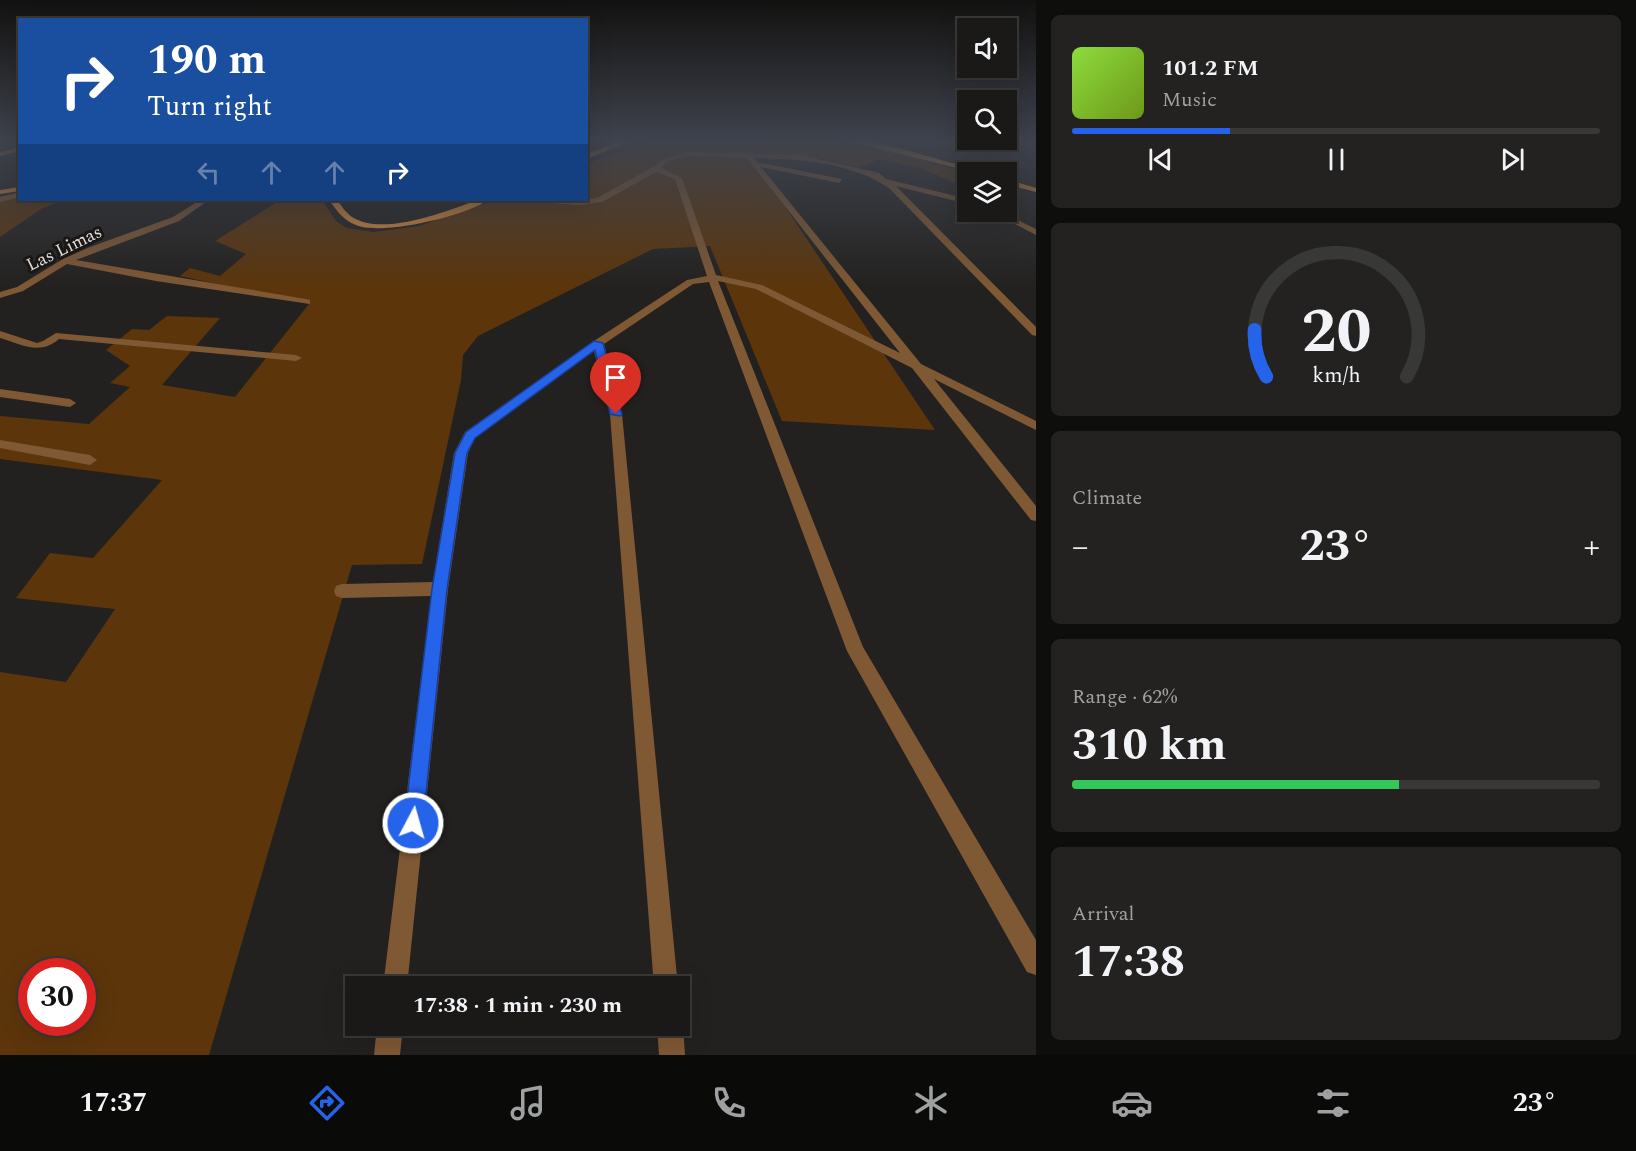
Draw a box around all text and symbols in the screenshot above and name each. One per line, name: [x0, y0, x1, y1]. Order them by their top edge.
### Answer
map controls: [957, 18, 1017, 222]
button: sound: [957, 18, 1017, 78]
text: 190 m: [147, 29, 266, 92]
icon: right: [48, 42, 126, 120]
text: 101.2 FM: [1162, 52, 1259, 85]
text: Music: [1162, 85, 1217, 115]
text: Turn right: [147, 86, 272, 128]
button: search: [957, 90, 1017, 150]
icon: previous: [1144, 143, 1177, 176]
icon: pause: [1320, 143, 1353, 176]
icon: next: [1496, 143, 1529, 176]
icon: left: [192, 156, 225, 189]
icon: ahead: [255, 156, 288, 189]
icon: ahead: [318, 156, 351, 189]
icon: right: [381, 156, 414, 189]
button: layers: [957, 162, 1017, 222]
street label: Las Limas: [22, 218, 107, 278]
text: 20: [1301, 285, 1371, 380]
pin: [590, 352, 641, 414]
text: km/h: [1312, 359, 1360, 392]
icon: arrive: [599, 361, 632, 394]
text: Climate: [1072, 483, 1142, 513]
text: 23°: [1300, 512, 1373, 581]
text: −: [1072, 522, 1089, 572]
text: +: [1584, 522, 1600, 572]
text: Range · 62%: [1072, 682, 1177, 712]
text: 310 km: [1072, 711, 1227, 780]
position arrow: [381, 791, 445, 855]
text: Arrival: [1072, 899, 1134, 929]
text: 17:38: [1072, 928, 1185, 997]
speed limit sign: 30: [18, 958, 96, 1036]
text: 17:38 · 1 min · 230 m: [413, 989, 622, 1022]
text: 17:37: [80, 1082, 147, 1124]
icon: directions: [306, 1082, 348, 1124]
icon: music: [507, 1082, 549, 1124]
icon: phone: [708, 1082, 750, 1124]
icon: climate: [910, 1082, 952, 1124]
icon: car: [1111, 1082, 1153, 1124]
icon: filters: [1312, 1082, 1354, 1124]
text: 23°: [1513, 1082, 1556, 1124]

